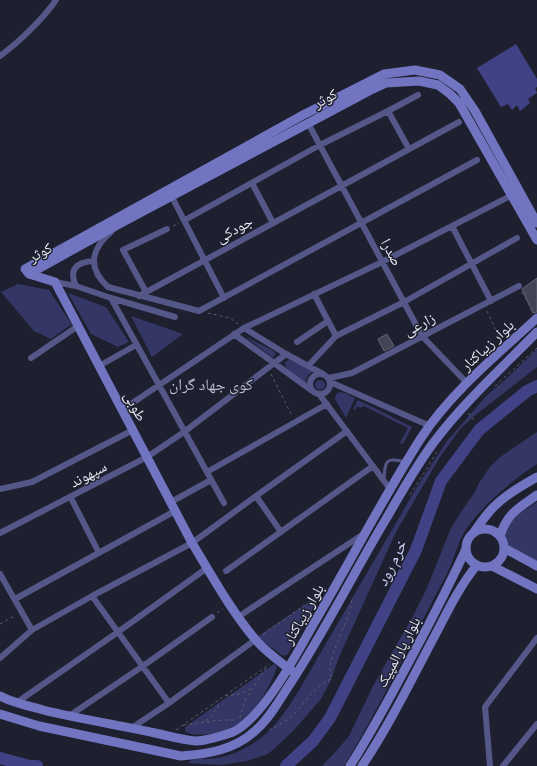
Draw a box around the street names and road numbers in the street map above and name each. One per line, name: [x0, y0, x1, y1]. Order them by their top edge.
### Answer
street label: کوثر: [309, 84, 340, 113]
street label: جودکی: [212, 211, 257, 248]
street label: صدرا: [377, 235, 407, 269]
street label: کوثر: [24, 238, 55, 267]
street label: زارعی: [400, 308, 439, 341]
street label: بلوار زیباکنار: [455, 315, 518, 375]
street label: طوبی: [119, 388, 152, 425]
street label: سپهوند: [66, 456, 110, 492]
street label: بلوار زیباکنار: [278, 580, 328, 648]
street label: بلوار پارالمپیک: [371, 613, 425, 691]

